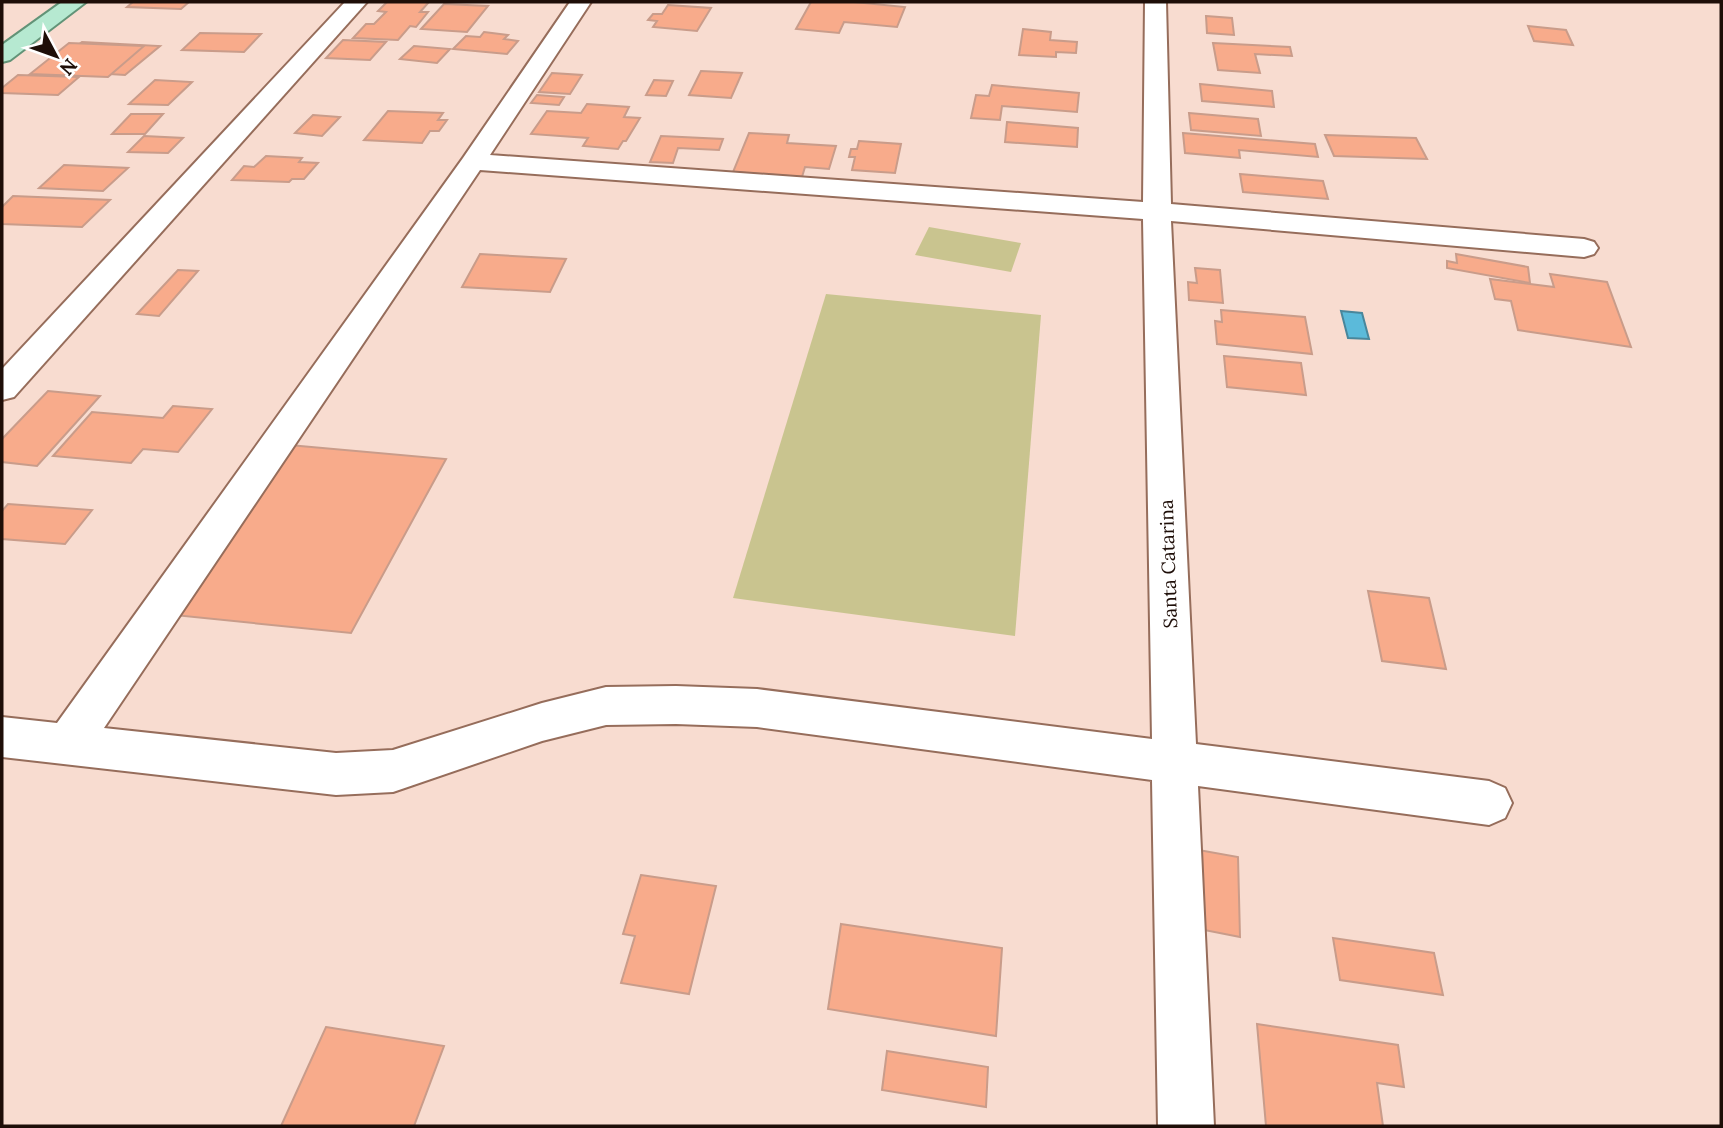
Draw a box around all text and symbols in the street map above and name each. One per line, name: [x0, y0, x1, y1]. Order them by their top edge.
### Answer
north arrow: [21, 21, 91, 91]
text: N: [55, 54, 83, 81]
street label: Santa Catarina: [1154, 499, 1182, 629]

